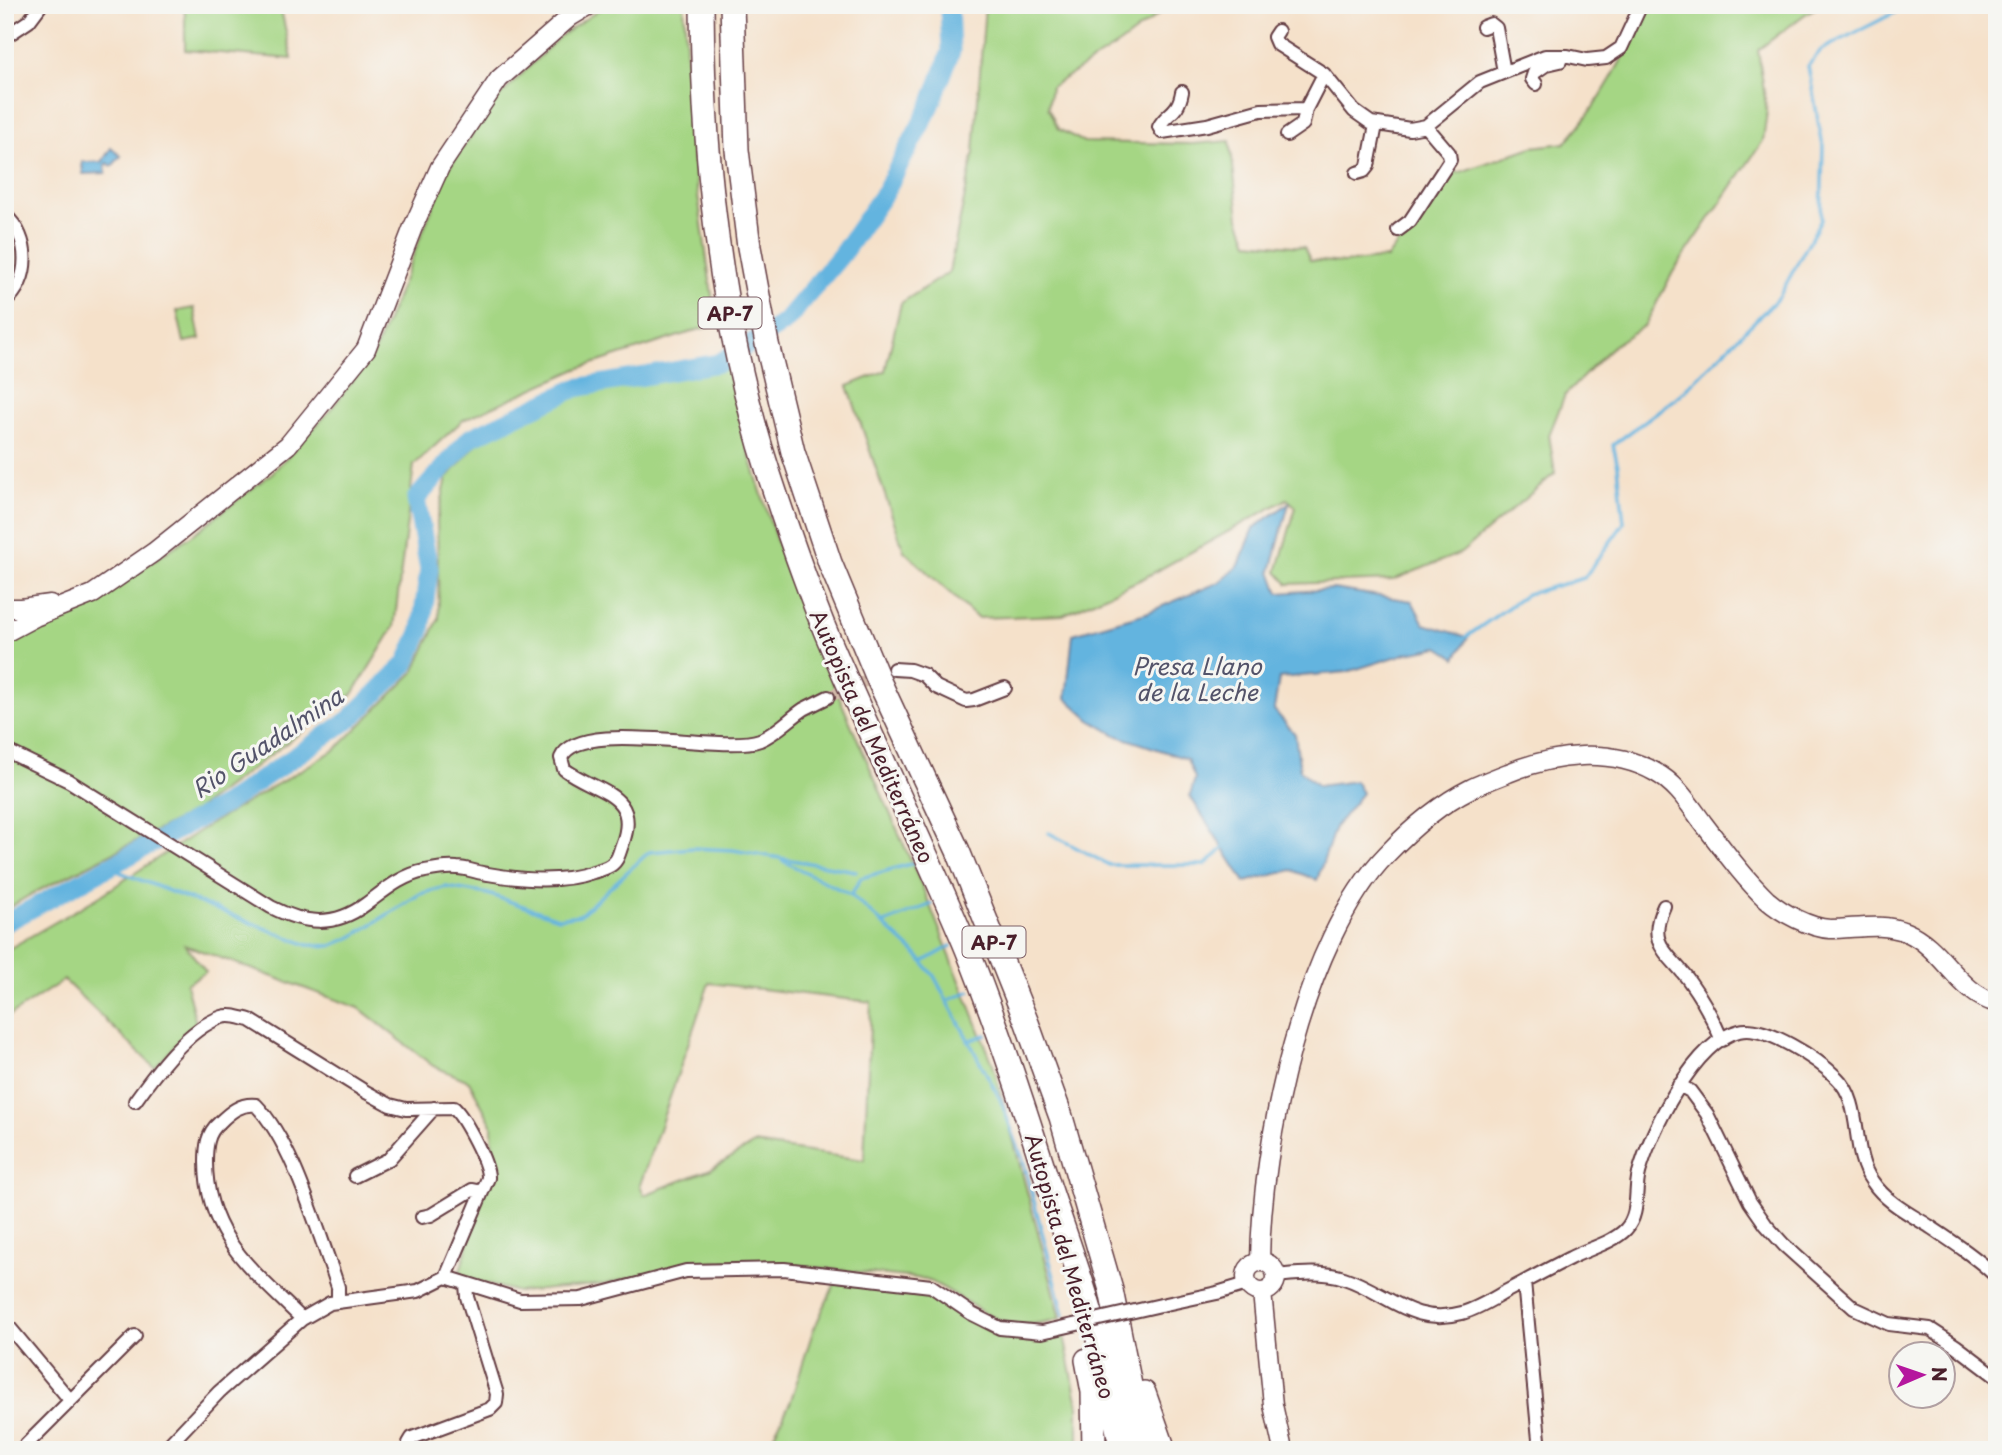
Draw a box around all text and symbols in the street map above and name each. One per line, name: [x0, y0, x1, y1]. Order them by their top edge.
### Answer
road number: AP-7: [698, 298, 762, 328]
street label: Autopista del Mediterráneo: [803, 604, 943, 868]
water label: Presa Llano de la Leche: [1132, 648, 1263, 709]
water label: Rio Guadalmina: [184, 678, 350, 806]
road number: AP-7: [962, 926, 1026, 958]
street label: Autopista del Mediterráneo: [1018, 1130, 1124, 1402]
north arrow: [1886, 1340, 1956, 1410]
text: N: [1926, 1366, 1954, 1382]

